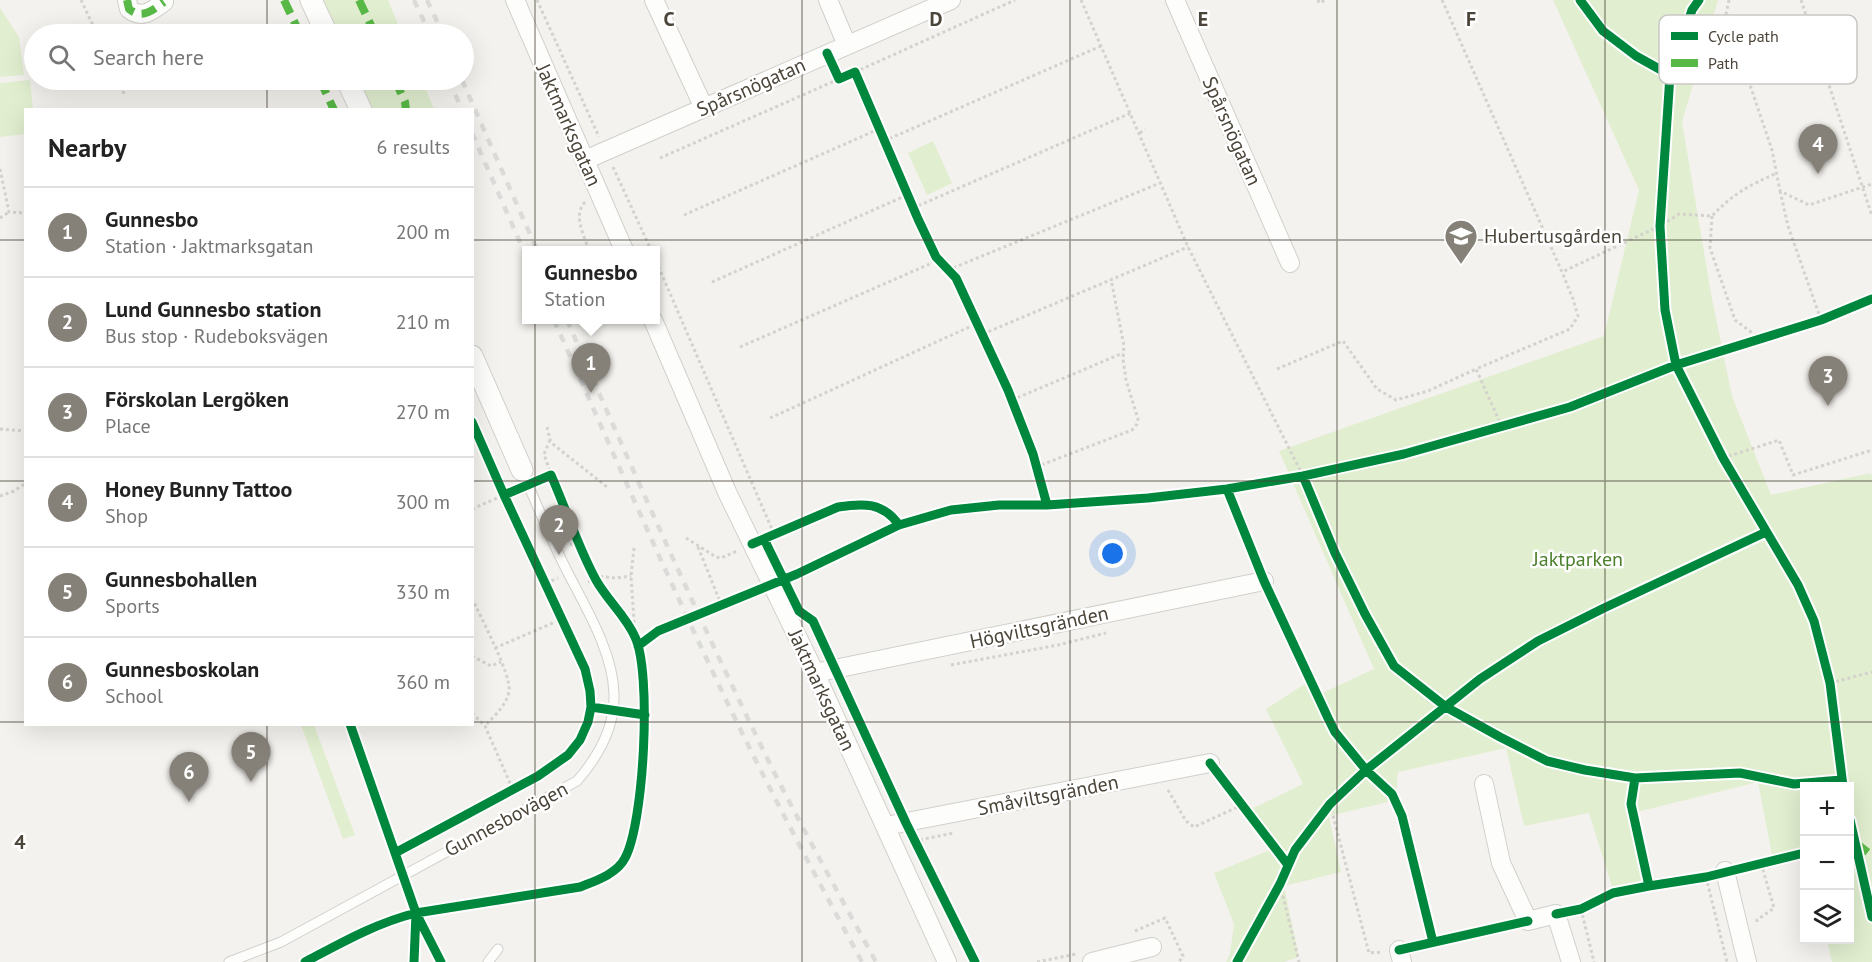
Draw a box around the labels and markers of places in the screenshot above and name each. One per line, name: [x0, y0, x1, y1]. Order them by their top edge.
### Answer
pin: 4: [1798, 124, 1838, 174]
school or university icon: Hubertusgården: [1443, 218, 1479, 265]
place label: Hubertusgården: [1484, 223, 1622, 249]
pin: 1: [572, 344, 610, 393]
pin: 3: [1808, 356, 1848, 406]
pin: 2: [540, 506, 578, 555]
pin: 5: [232, 732, 270, 782]
pin: 6: [170, 752, 208, 802]

